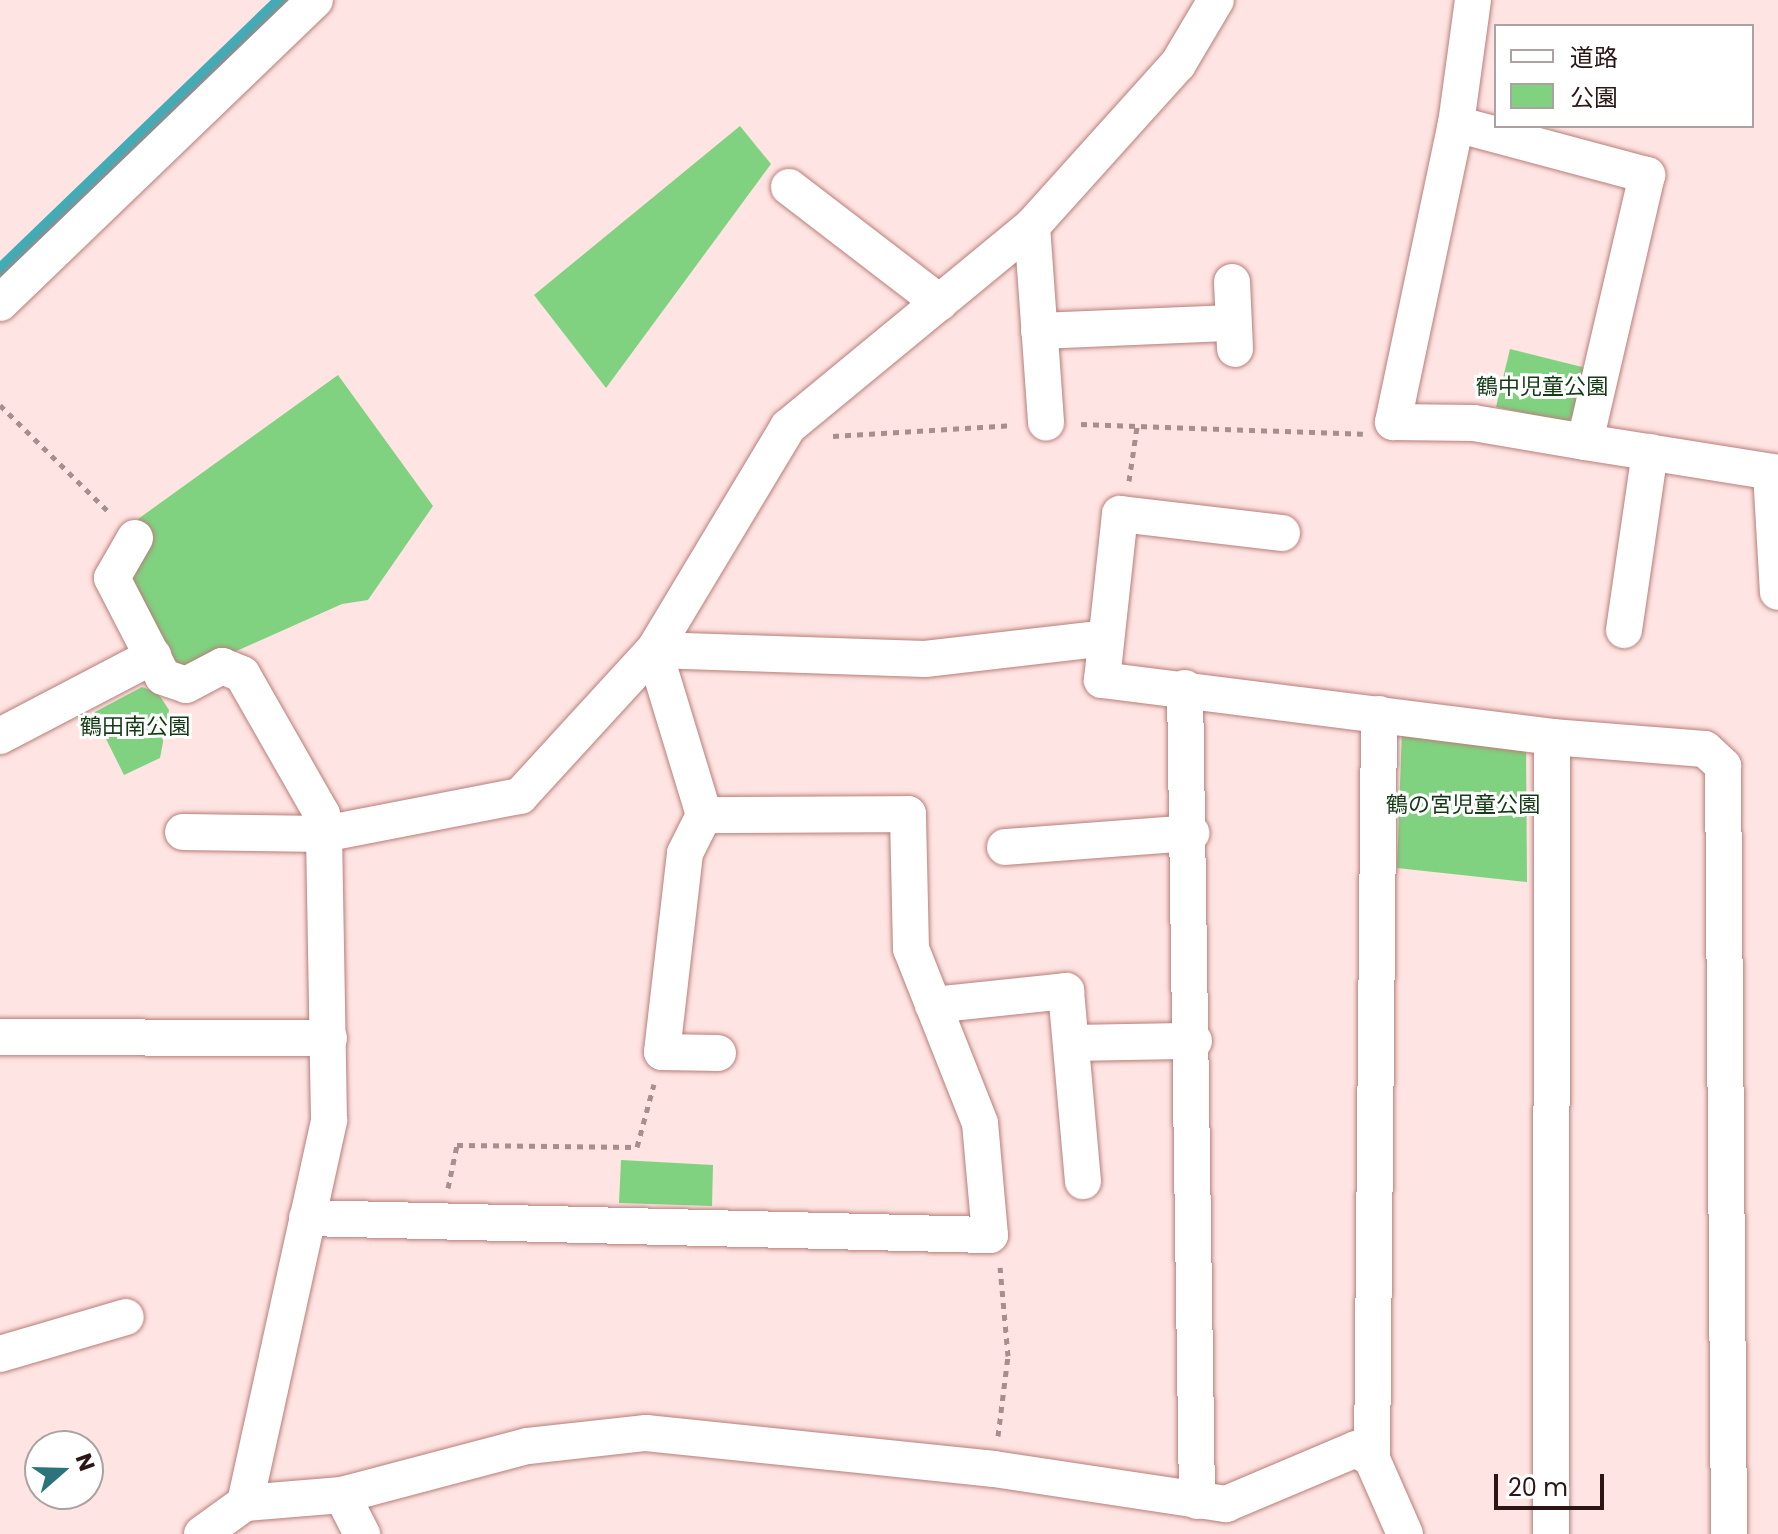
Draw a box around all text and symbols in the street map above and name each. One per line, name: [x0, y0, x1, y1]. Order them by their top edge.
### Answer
legend: [1494, 24, 1754, 128]
text: 道路: [1570, 41, 1618, 74]
text: 公園: [1570, 81, 1618, 114]
park label: 鶴中児童公園: [1476, 374, 1608, 400]
park label: 鶴田南公園: [80, 714, 190, 740]
park label: 鶴の宮児童公園: [1386, 792, 1540, 818]
north arrow: [24, 1430, 104, 1510]
text: N: [68, 1449, 103, 1475]
scale bar: [1498, 1458, 1608, 1508]
text: 20 m: [1508, 1471, 1568, 1504]

